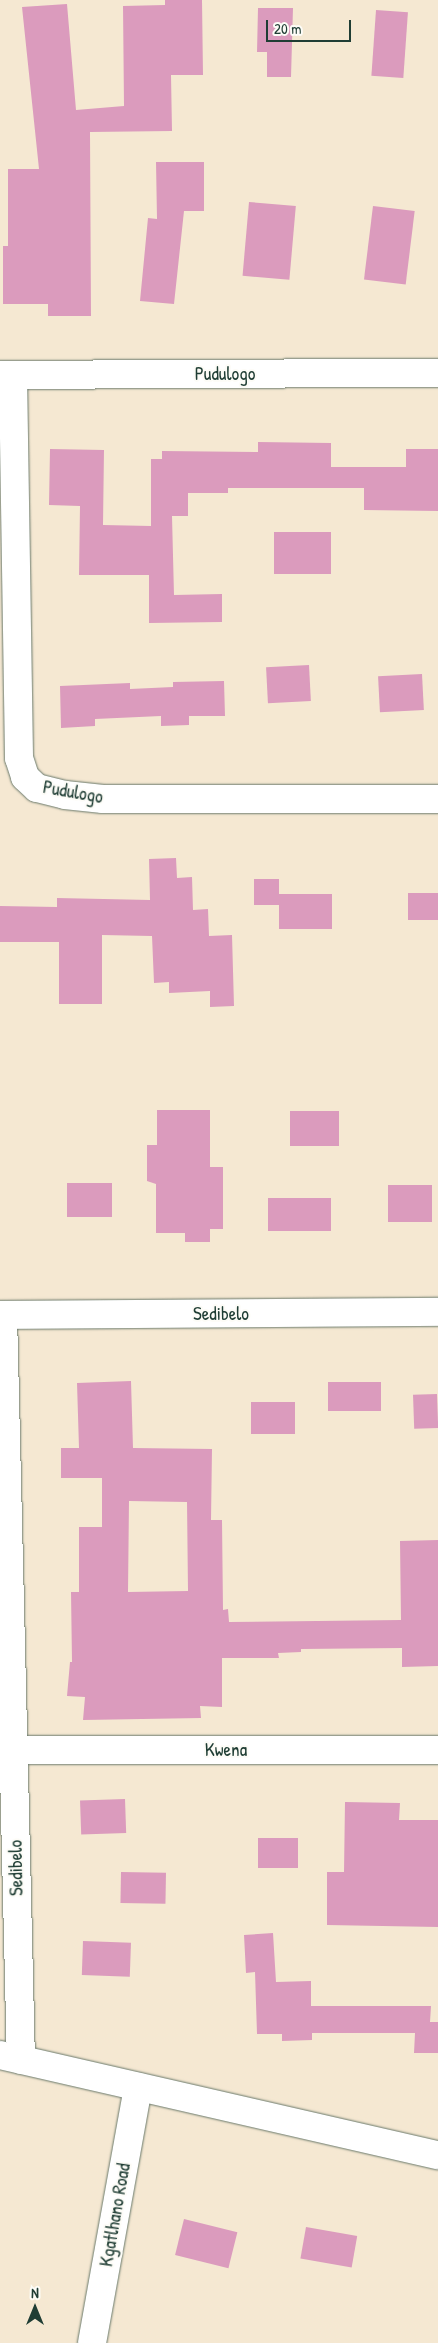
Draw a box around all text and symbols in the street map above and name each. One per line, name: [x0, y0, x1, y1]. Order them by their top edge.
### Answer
scale bar: [268, 10, 353, 42]
text: 20 m: [274, 18, 301, 39]
street label: Pudulogo: [195, 363, 255, 385]
street label: Pudulogo: [41, 776, 105, 808]
street label: Sedibelo: [193, 1303, 249, 1325]
street label: Kwena: [205, 1739, 247, 1761]
street label: Sedibelo: [4, 1840, 28, 1896]
street label: Kgatlhano Road: [95, 2162, 135, 2268]
north arrow: [10, 2283, 60, 2333]
text: N: [31, 2283, 39, 2302]

